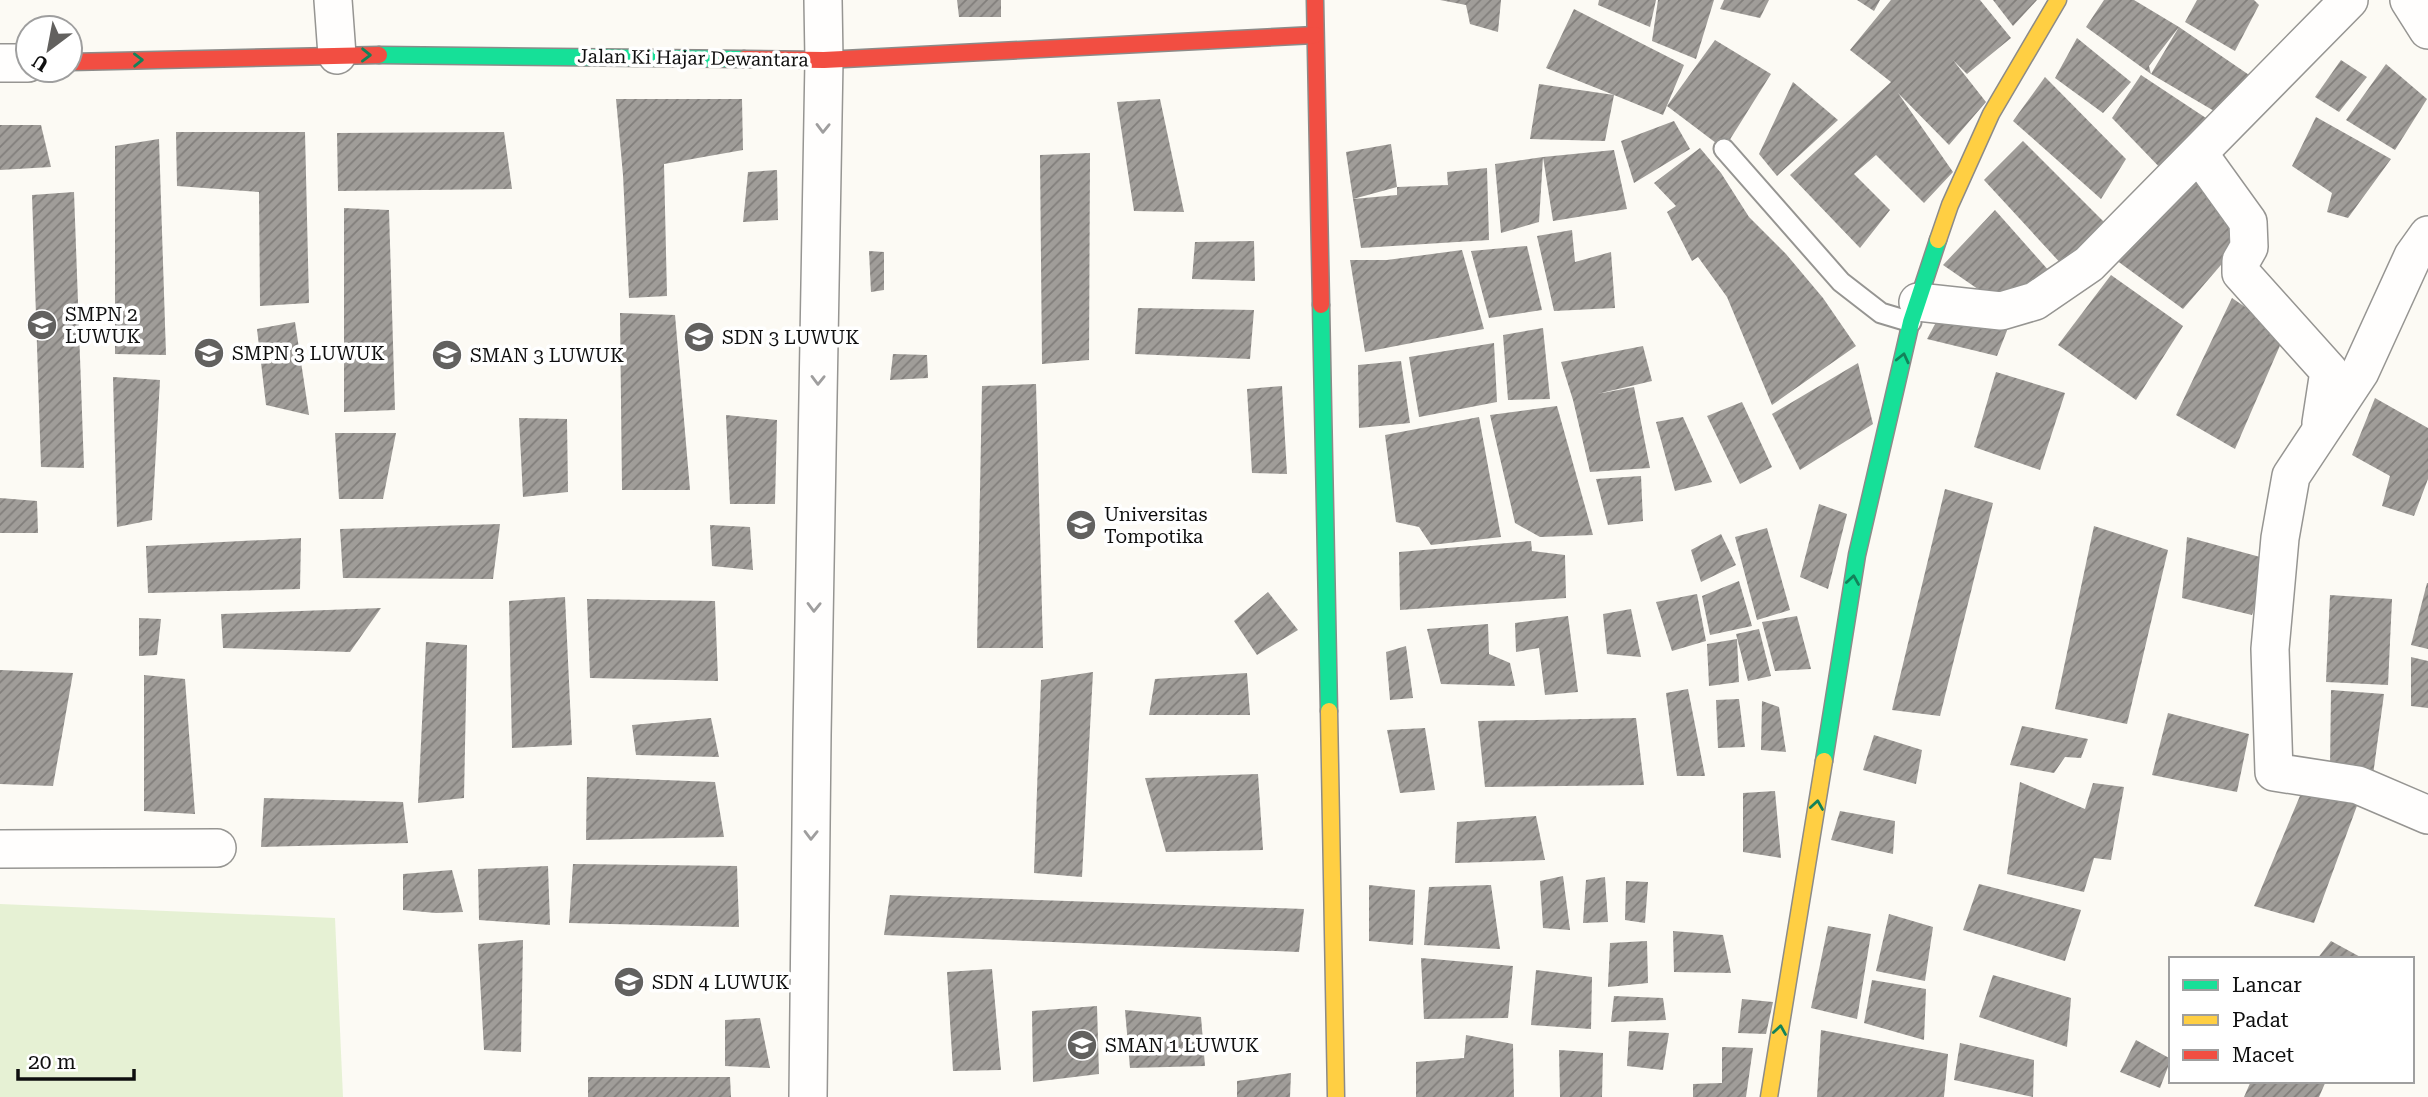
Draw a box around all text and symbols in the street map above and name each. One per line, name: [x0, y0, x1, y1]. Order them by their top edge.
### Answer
north arrow: [14, 14, 84, 84]
street label: Jalan Ki Hajar Dewantara: [577, 44, 809, 72]
one-way arrow: [361, 47, 371, 63]
text: U: [28, 49, 53, 77]
one-way arrow: [133, 52, 144, 68]
one-way arrow: [815, 123, 831, 134]
place label: SMPN 2 LUWUK: [65, 303, 140, 348]
school or university icon: SMPN 2 LUWUK: [25, 308, 59, 342]
school or university icon: SDN 3 LUWUK: [682, 320, 716, 354]
place label: SDN 3 LUWUK: [722, 326, 859, 349]
school or university icon: SMPN 3 LUWUK: [192, 336, 226, 370]
school or university icon: SMAN 3 LUWUK: [430, 338, 464, 372]
place label: SMPN 3 LUWUK: [232, 342, 385, 365]
place label: SMAN 3 LUWUK: [470, 344, 624, 367]
one-way arrow: [1894, 353, 1909, 365]
one-way arrow: [811, 375, 826, 386]
place label: Universitas Tompotika: [1104, 503, 1207, 548]
school or university icon: Universitas Tompotika: [1064, 508, 1098, 542]
one-way arrow: [1845, 575, 1860, 586]
one-way arrow: [806, 602, 822, 613]
one-way arrow: [1809, 799, 1824, 811]
one-way arrow: [803, 830, 819, 840]
legend: [2169, 957, 2414, 1083]
school or university icon: SDN 4 LUWUK: [612, 965, 646, 999]
place label: SDN 4 LUWUK: [652, 971, 789, 994]
text: Lancar: [2232, 973, 2302, 997]
text: Padat: [2232, 1008, 2289, 1032]
one-way arrow: [1772, 1024, 1787, 1036]
school or university icon: SMAN 1 LUWUK: [1065, 1028, 1099, 1062]
place label: SMAN 1 LUWUK: [1105, 1034, 1259, 1057]
scale bar: [18, 1038, 133, 1082]
text: Macet: [2232, 1043, 2294, 1067]
text: 20 m: [28, 1050, 76, 1074]

